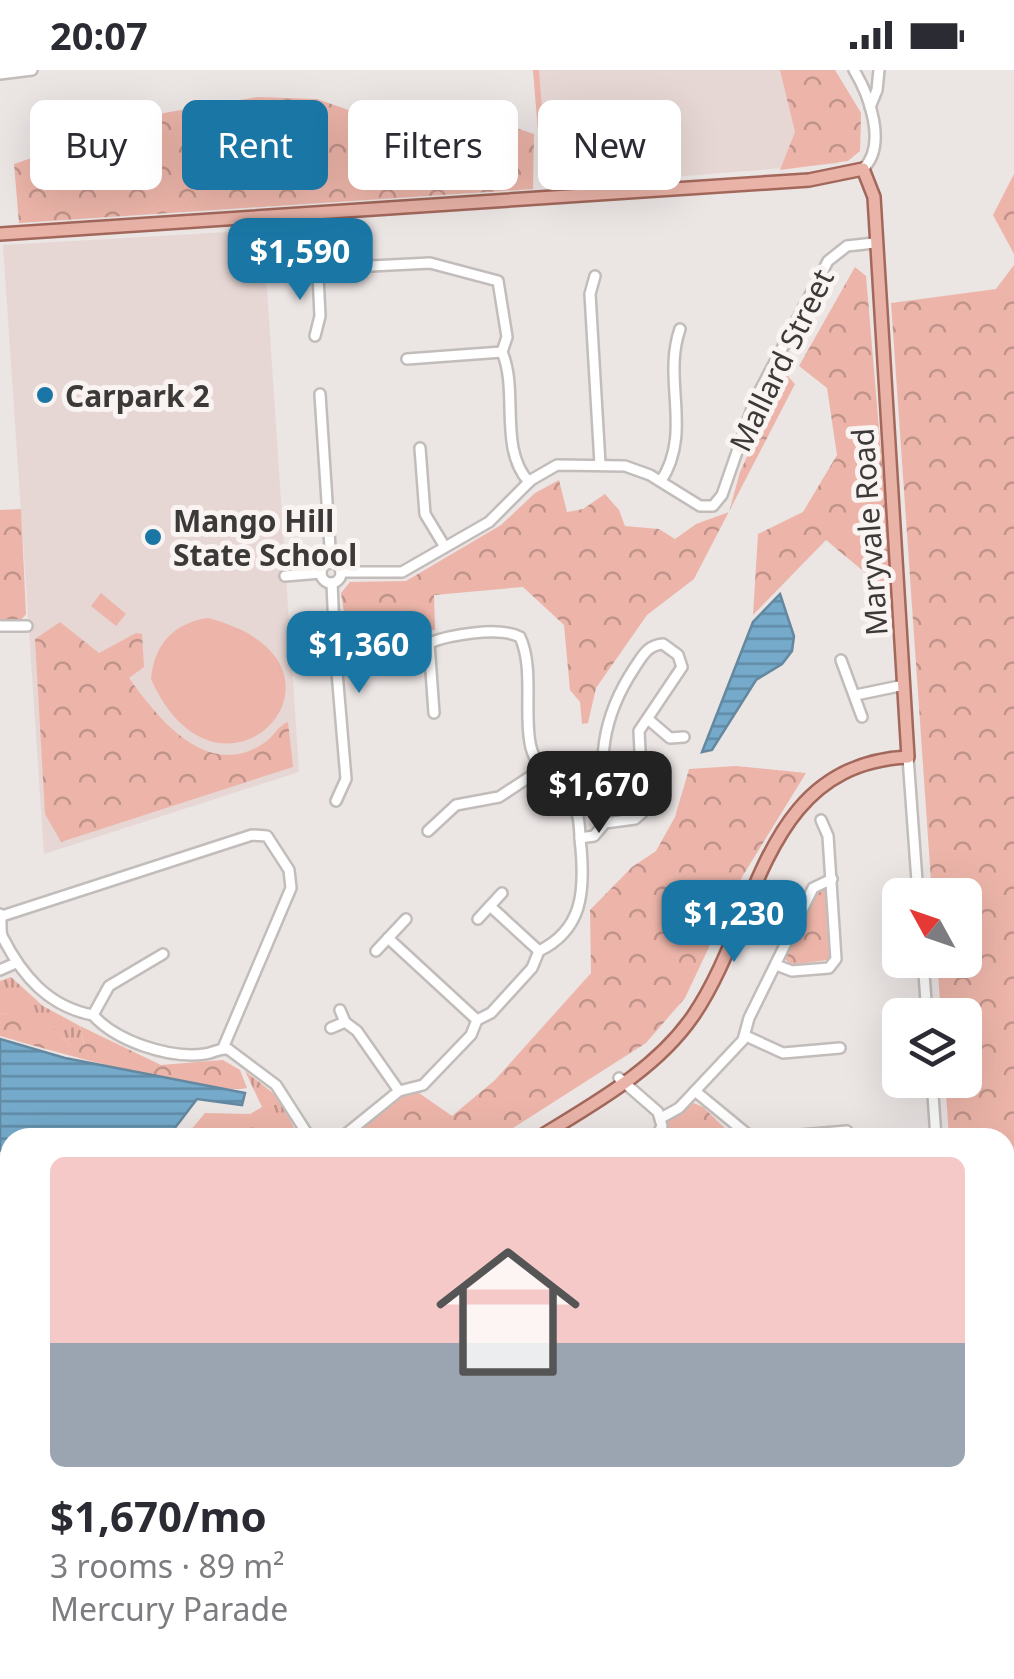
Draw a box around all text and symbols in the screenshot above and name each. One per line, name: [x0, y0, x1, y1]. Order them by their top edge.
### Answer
text: 20:07: [50, 9, 148, 61]
chip: Buy: [30, 100, 162, 190]
chip: Rent: [182, 100, 328, 190]
chip: Filters: [348, 100, 518, 190]
chip: New: [538, 100, 681, 190]
pin: $1,590: [219, 218, 381, 303]
text: $1,590: [250, 229, 350, 272]
street label: Mallard Street: [719, 262, 843, 458]
place label: Carpark 2: [65, 375, 210, 416]
marker: Carpark 2: [34, 384, 56, 406]
street label: Maryvale Road: [841, 427, 897, 637]
place label: Mango Hill State School: [173, 500, 357, 575]
marker: Mango Hill State School: [142, 526, 164, 548]
pin: $1,360: [278, 611, 440, 696]
text: $1,360: [309, 622, 409, 665]
pin: $1,670: [518, 751, 680, 836]
text: $1,670: [549, 762, 649, 805]
north arrow: [882, 878, 982, 978]
map controls: [882, 878, 982, 1098]
pin: $1,230: [653, 880, 815, 965]
text: $1,230: [684, 891, 784, 934]
button: layers: [882, 998, 982, 1098]
icon: home: [418, 1222, 598, 1402]
text: $1,670/mo: [50, 1487, 267, 1544]
text: 3 rooms · 89 m²: [50, 1544, 284, 1587]
text: Mercury Parade: [50, 1587, 288, 1630]

